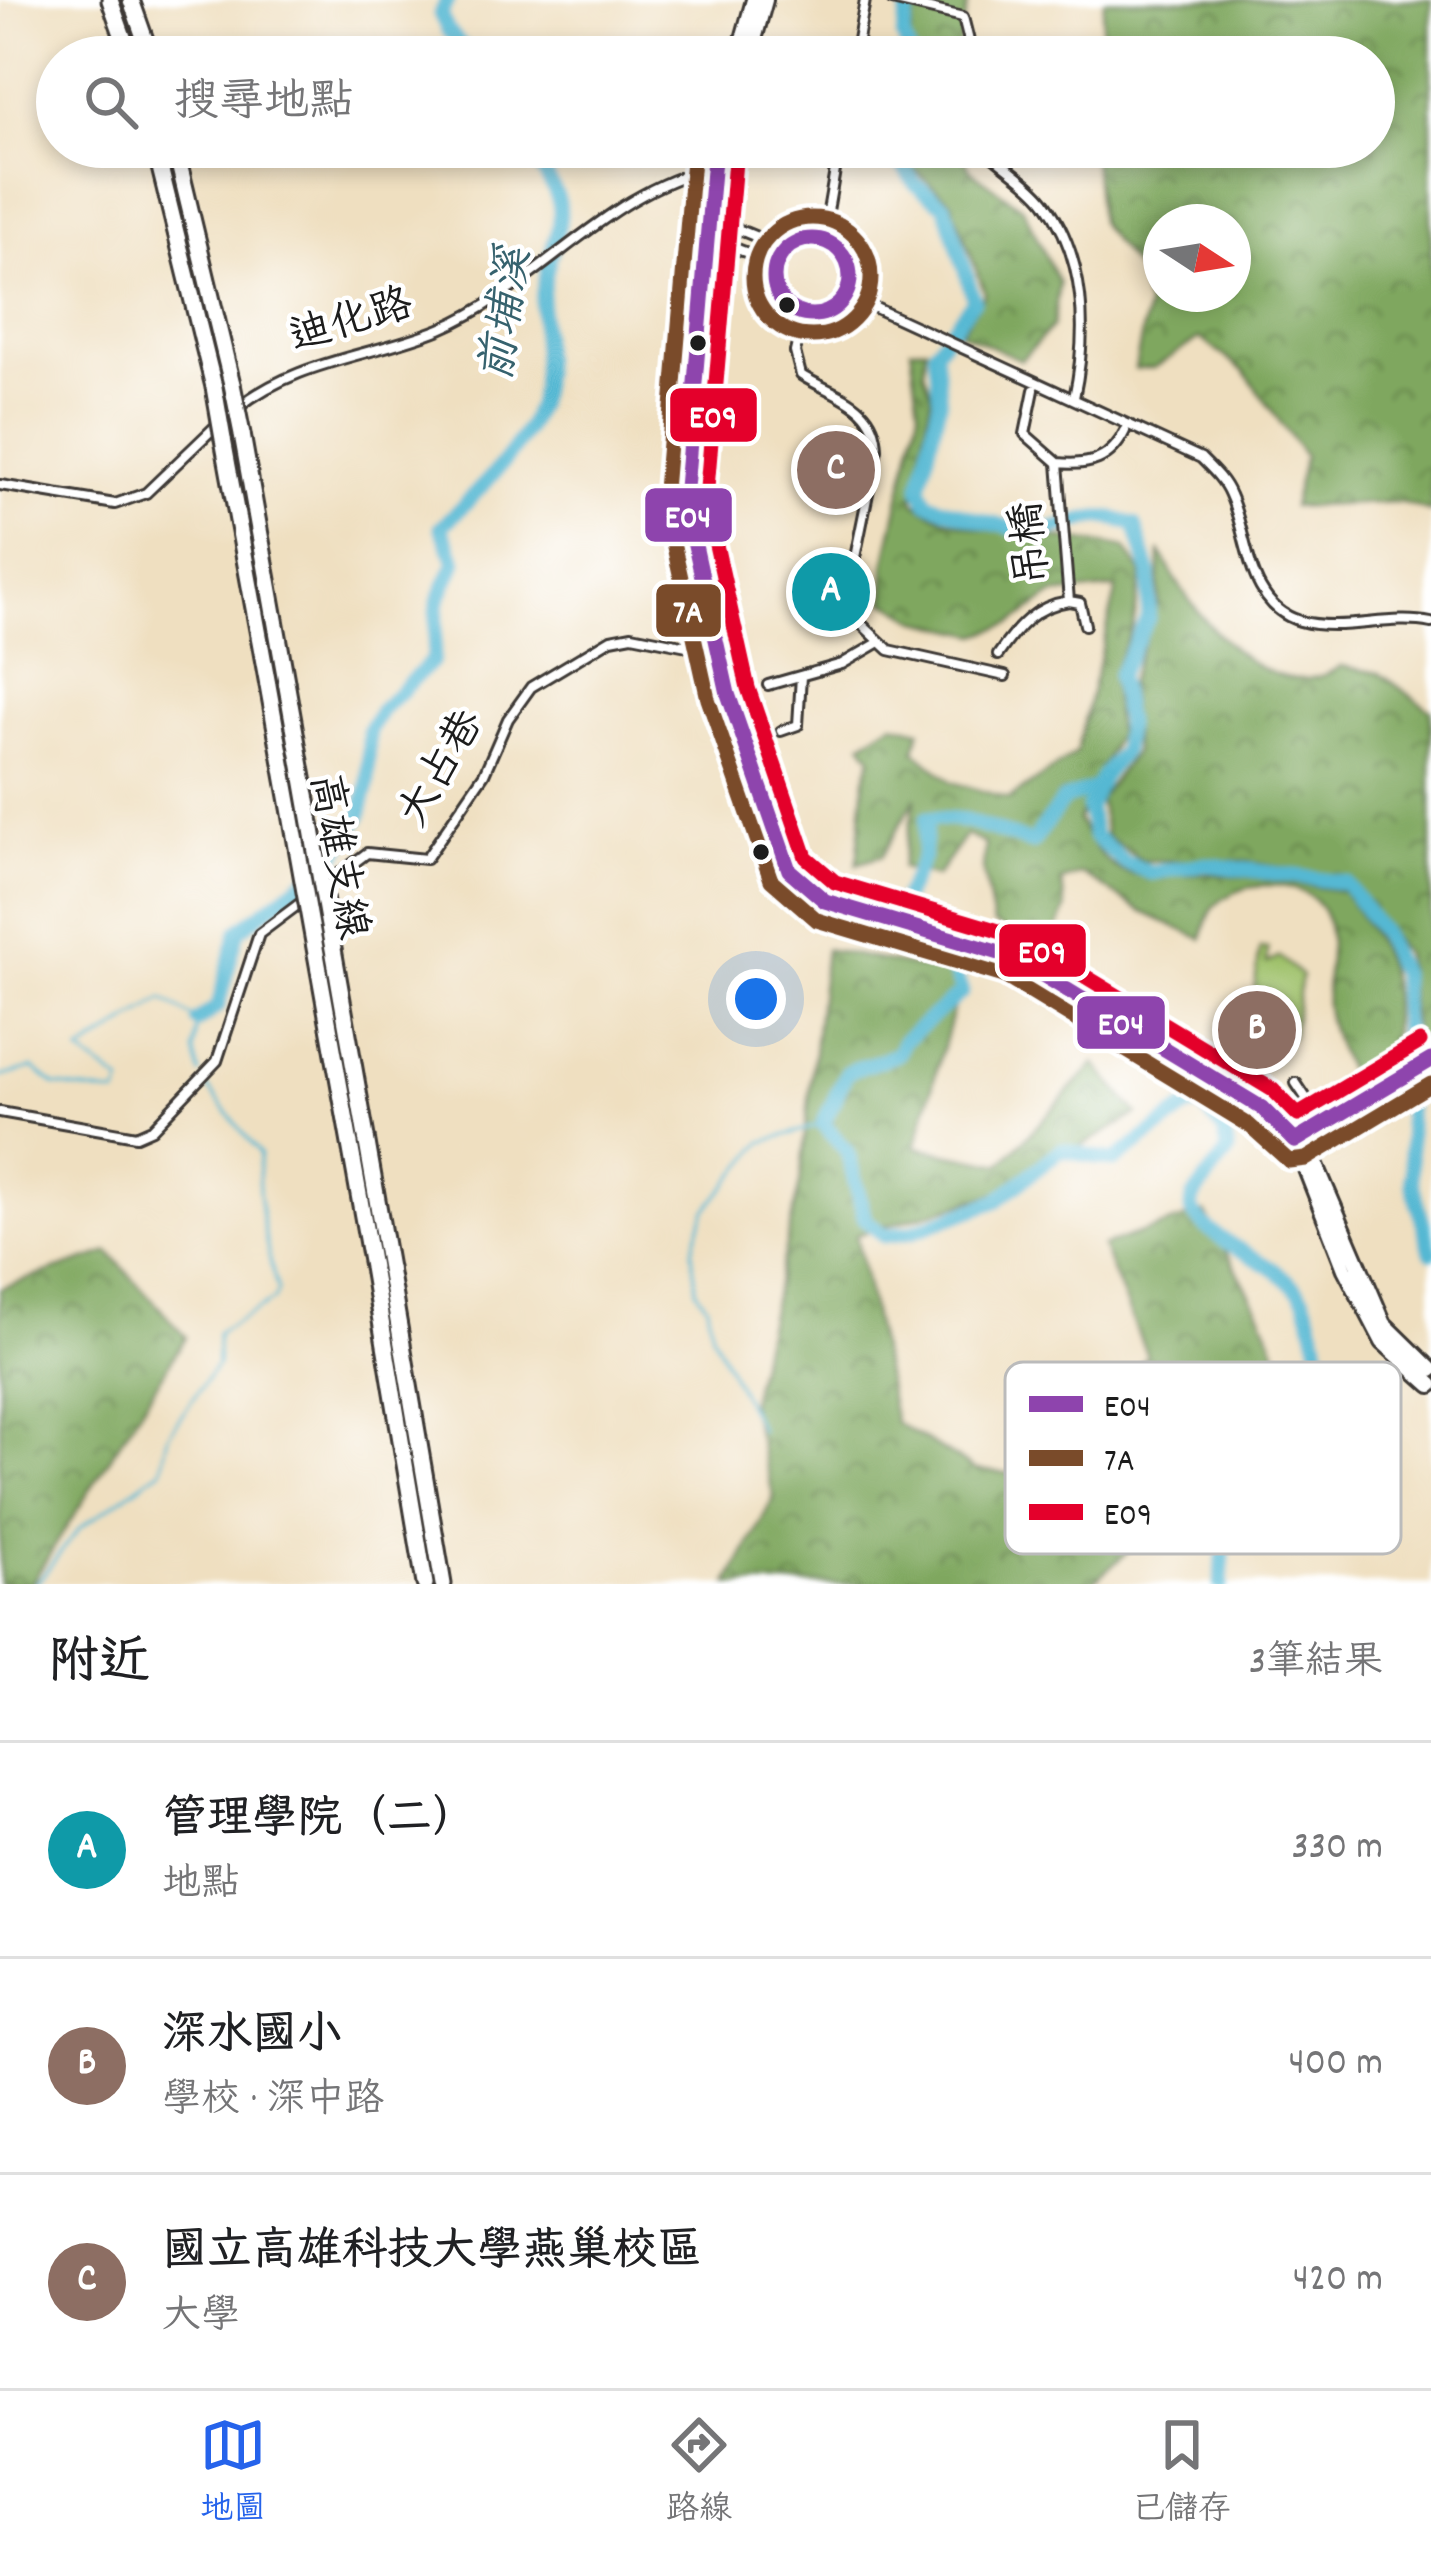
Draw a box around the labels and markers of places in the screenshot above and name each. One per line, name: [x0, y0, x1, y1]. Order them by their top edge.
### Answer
unlabelled marker: [776, 294, 798, 316]
unlabelled marker: [687, 332, 709, 354]
pin: C: [797, 425, 875, 515]
pin: A: [792, 547, 870, 637]
unlabelled marker: [750, 841, 772, 863]
pin: B: [1218, 985, 1296, 1075]

